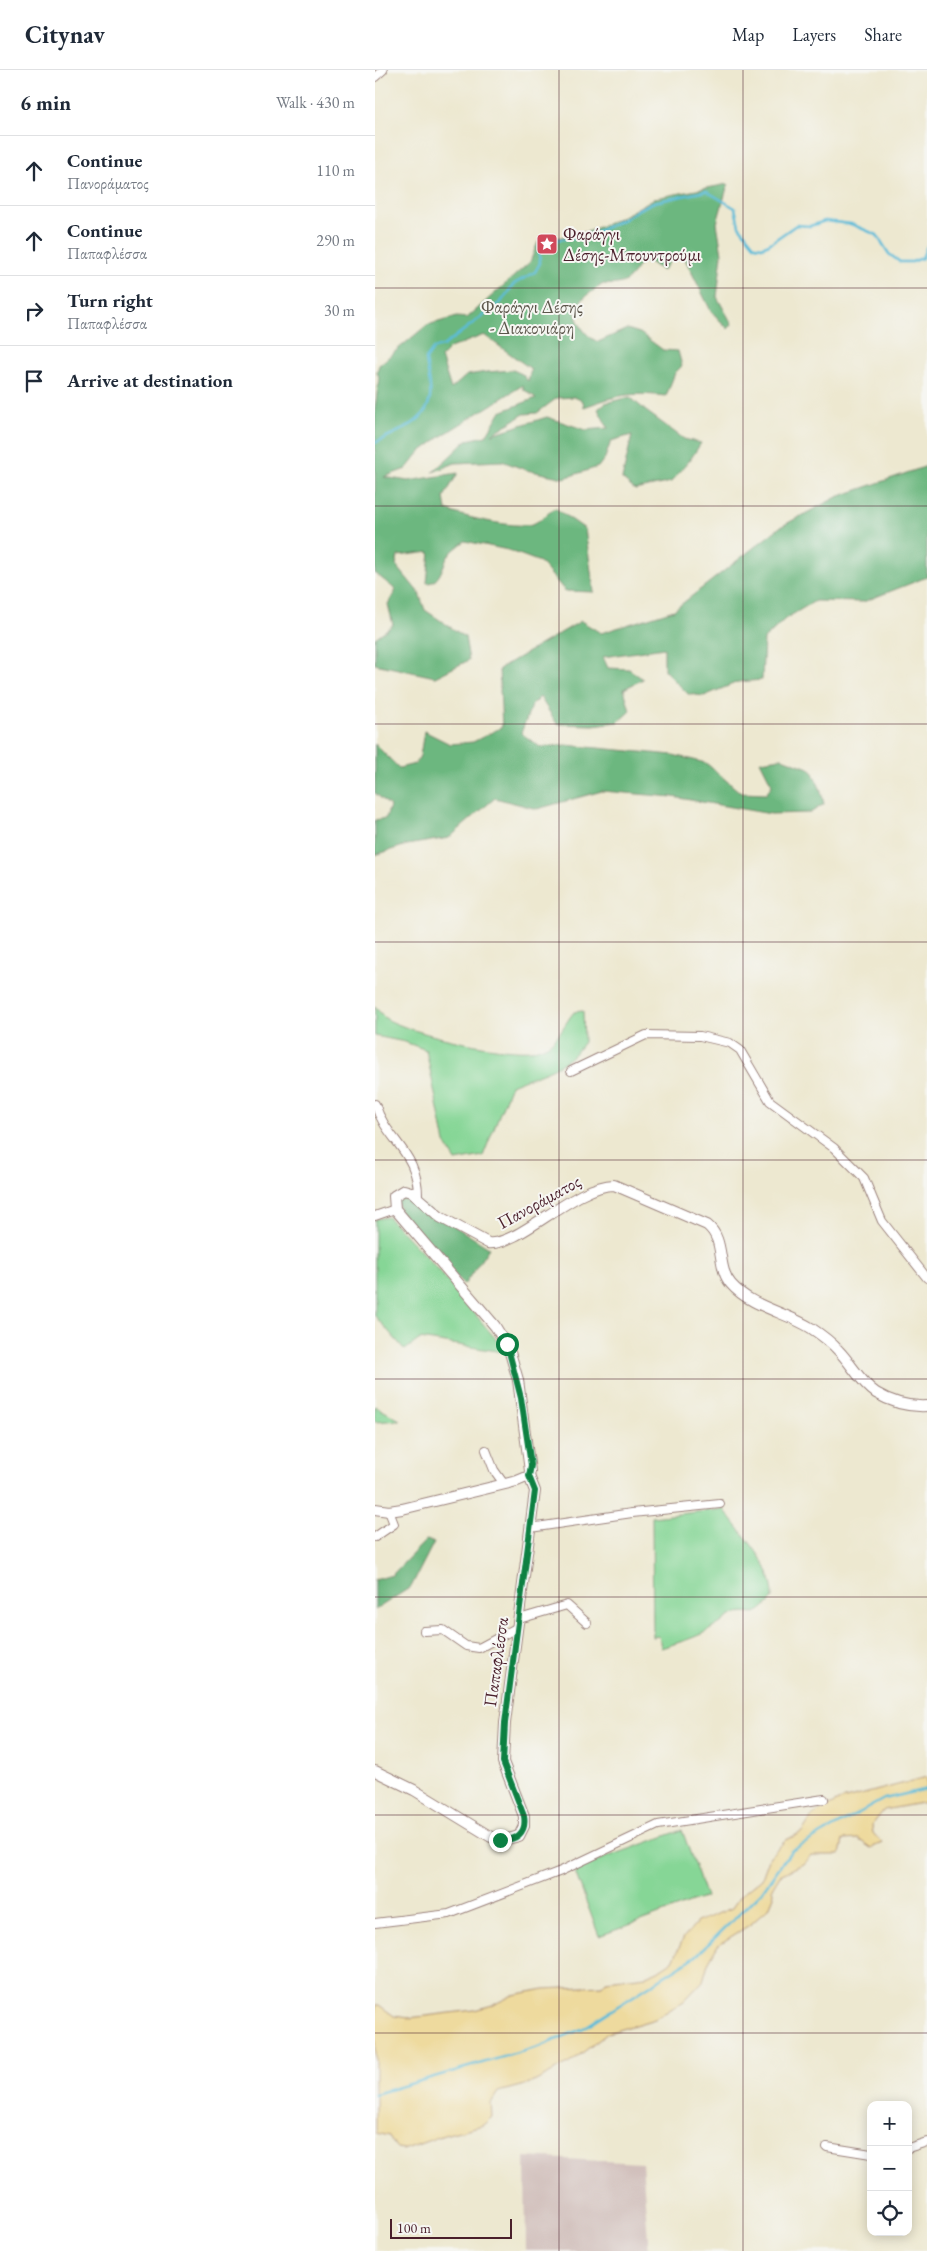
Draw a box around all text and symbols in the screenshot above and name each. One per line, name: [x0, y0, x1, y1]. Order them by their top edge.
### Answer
text: Citynav: [25, 19, 105, 50]
text: Map: [732, 23, 764, 46]
text: Layers: [792, 23, 836, 46]
text: Share: [864, 23, 902, 46]
text: 6 min: [20, 89, 71, 116]
text: Walk · 430 m: [276, 92, 355, 113]
text: Continue: [67, 148, 142, 173]
icon: ahead: [20, 157, 48, 185]
text: 110 m: [316, 160, 355, 181]
text: Πανοράματος: [67, 173, 149, 194]
text: Continue: [67, 218, 142, 243]
place label: Φαράγγι Δέσης-Μπουντρούμι: [563, 222, 701, 266]
icon: ahead: [20, 227, 48, 255]
text: 290 m: [316, 230, 355, 251]
place icon: Φαράγγι Δέσης-Μπουντρούμι: [535, 232, 559, 256]
text: Παπαφλέσσα: [67, 243, 147, 264]
text: Turn right: [67, 288, 153, 313]
park label: Φαράγγι Δέσης - Διακονιάρη: [481, 295, 583, 339]
icon: right: [20, 297, 48, 325]
text: 30 m: [324, 300, 355, 321]
text: Παπαφλέσσα: [67, 313, 147, 334]
icon: arrive: [20, 367, 48, 395]
text: Arrive at destination: [67, 368, 233, 393]
street label: Πανοράματος: [493, 1169, 585, 1234]
route start: [496, 1333, 519, 1356]
street label: Παπαφλέσσα: [478, 1615, 513, 1708]
route end: [489, 1829, 512, 1852]
map controls: [867, 2101, 912, 2236]
button: +: [867, 2101, 912, 2146]
button: −: [867, 2146, 912, 2191]
button: locate: [867, 2191, 912, 2236]
scale bar: [390, 2216, 513, 2239]
text: 100 m: [397, 2219, 431, 2237]

